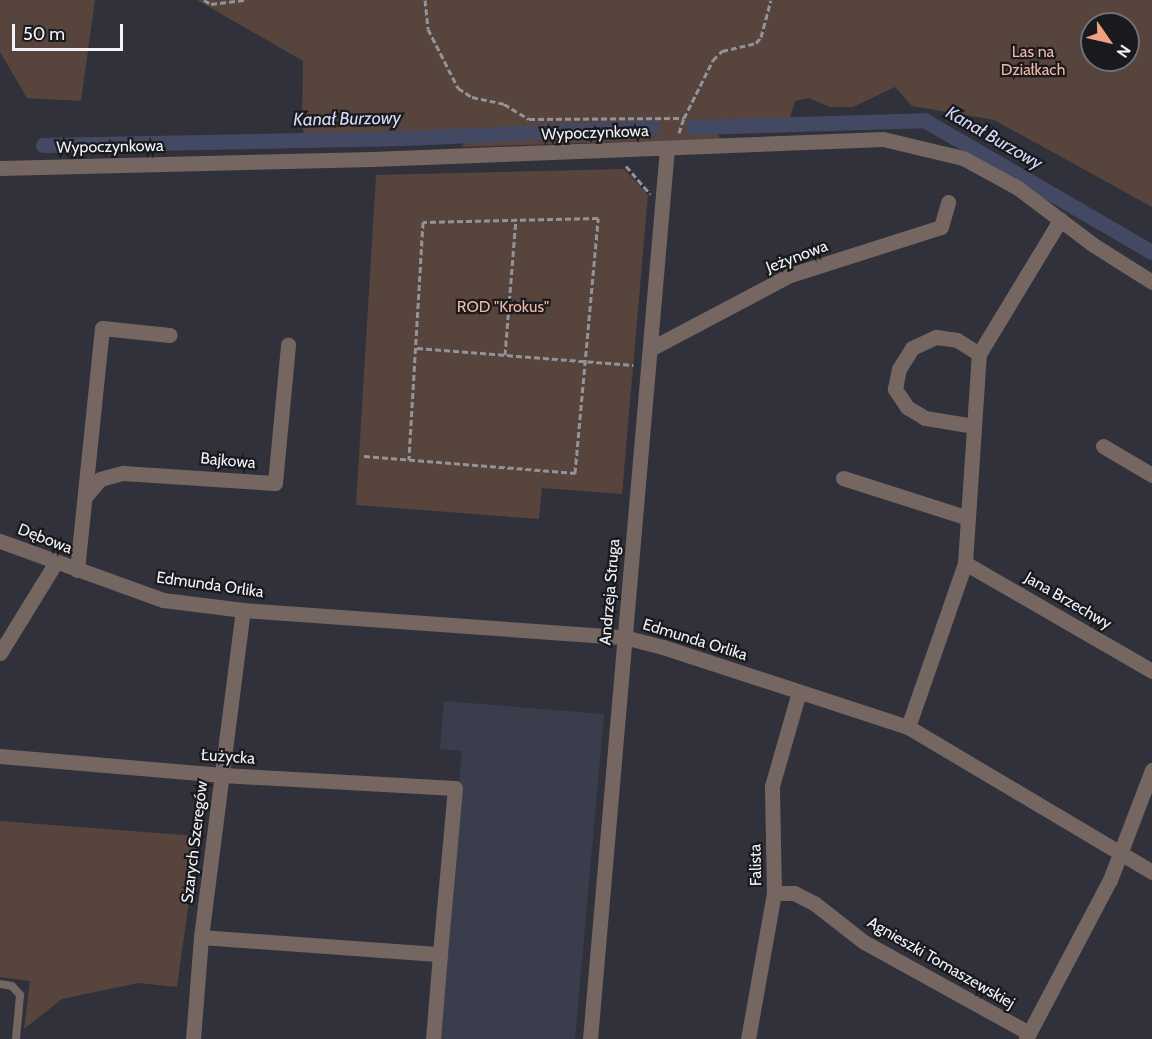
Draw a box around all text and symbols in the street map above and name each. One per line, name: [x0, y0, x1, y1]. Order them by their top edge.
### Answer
scale bar: [15, 12, 126, 50]
north arrow: [1080, 12, 1140, 72]
text: 50 m: [23, 23, 65, 45]
text: N: [1113, 41, 1135, 61]
park label: Las na Działkach: [1001, 42, 1065, 80]
water label: Kanał Burzowy: [942, 102, 1046, 174]
water label: Kanał Burzowy: [293, 107, 401, 131]
street label: Wypoczynkowa: [541, 122, 649, 144]
street label: Wypoczynkowa: [56, 136, 164, 158]
street label: Jeżynowa: [763, 236, 831, 278]
park label: ROD "Krokus": [457, 297, 549, 317]
street label: Bajkowa: [200, 449, 256, 473]
street label: Dębowa: [15, 520, 75, 558]
street label: Andrzeja Struga: [596, 538, 624, 646]
street label: Edmunda Orlika: [155, 568, 265, 602]
street label: Jana Brzechwy: [1021, 568, 1115, 634]
street label: Edmunda Orlika: [640, 615, 750, 665]
street label: Łużycka: [200, 746, 256, 768]
street label: Szarych Szeregów: [178, 780, 212, 904]
street label: Falista: [746, 844, 766, 886]
street label: Agnieszki Tomaszewskiej: [864, 913, 1018, 1013]

